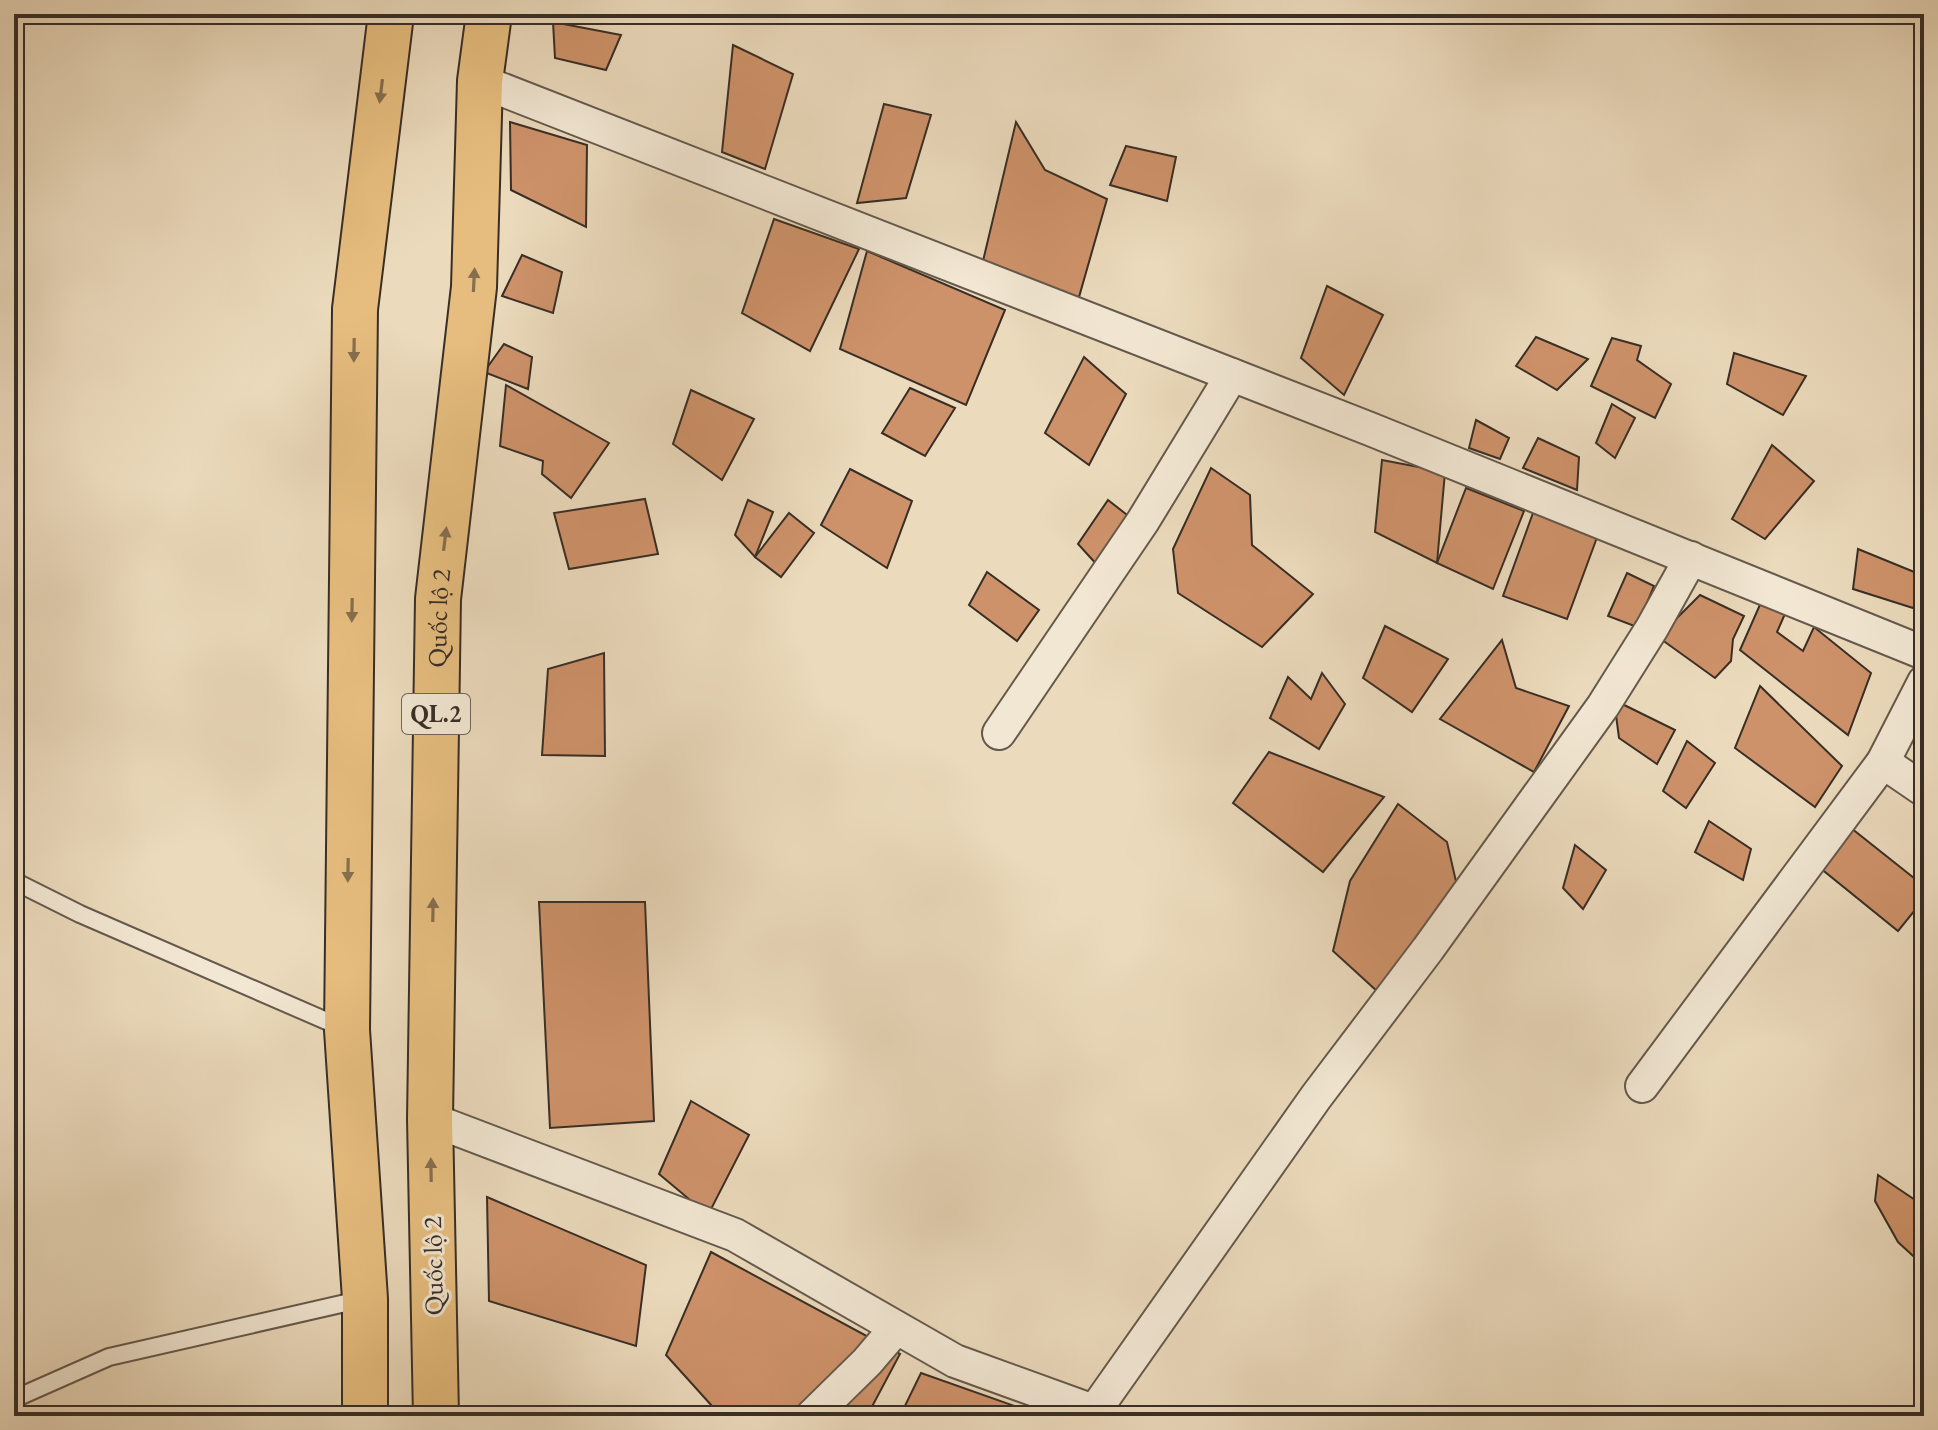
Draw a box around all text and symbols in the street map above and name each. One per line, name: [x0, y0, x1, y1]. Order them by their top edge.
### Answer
one-way arrow: [374, 79, 387, 104]
one-way arrow: [467, 267, 480, 292]
one-way arrow: [348, 338, 360, 363]
one-way arrow: [438, 526, 451, 551]
street label: Quốc lộ 2: [420, 566, 458, 668]
one-way arrow: [345, 598, 358, 623]
road number: QL.2: [402, 694, 470, 734]
one-way arrow: [342, 858, 354, 883]
one-way arrow: [427, 897, 439, 922]
one-way arrow: [425, 1157, 438, 1182]
street label: Quốc lộ 2: [415, 1216, 451, 1316]

